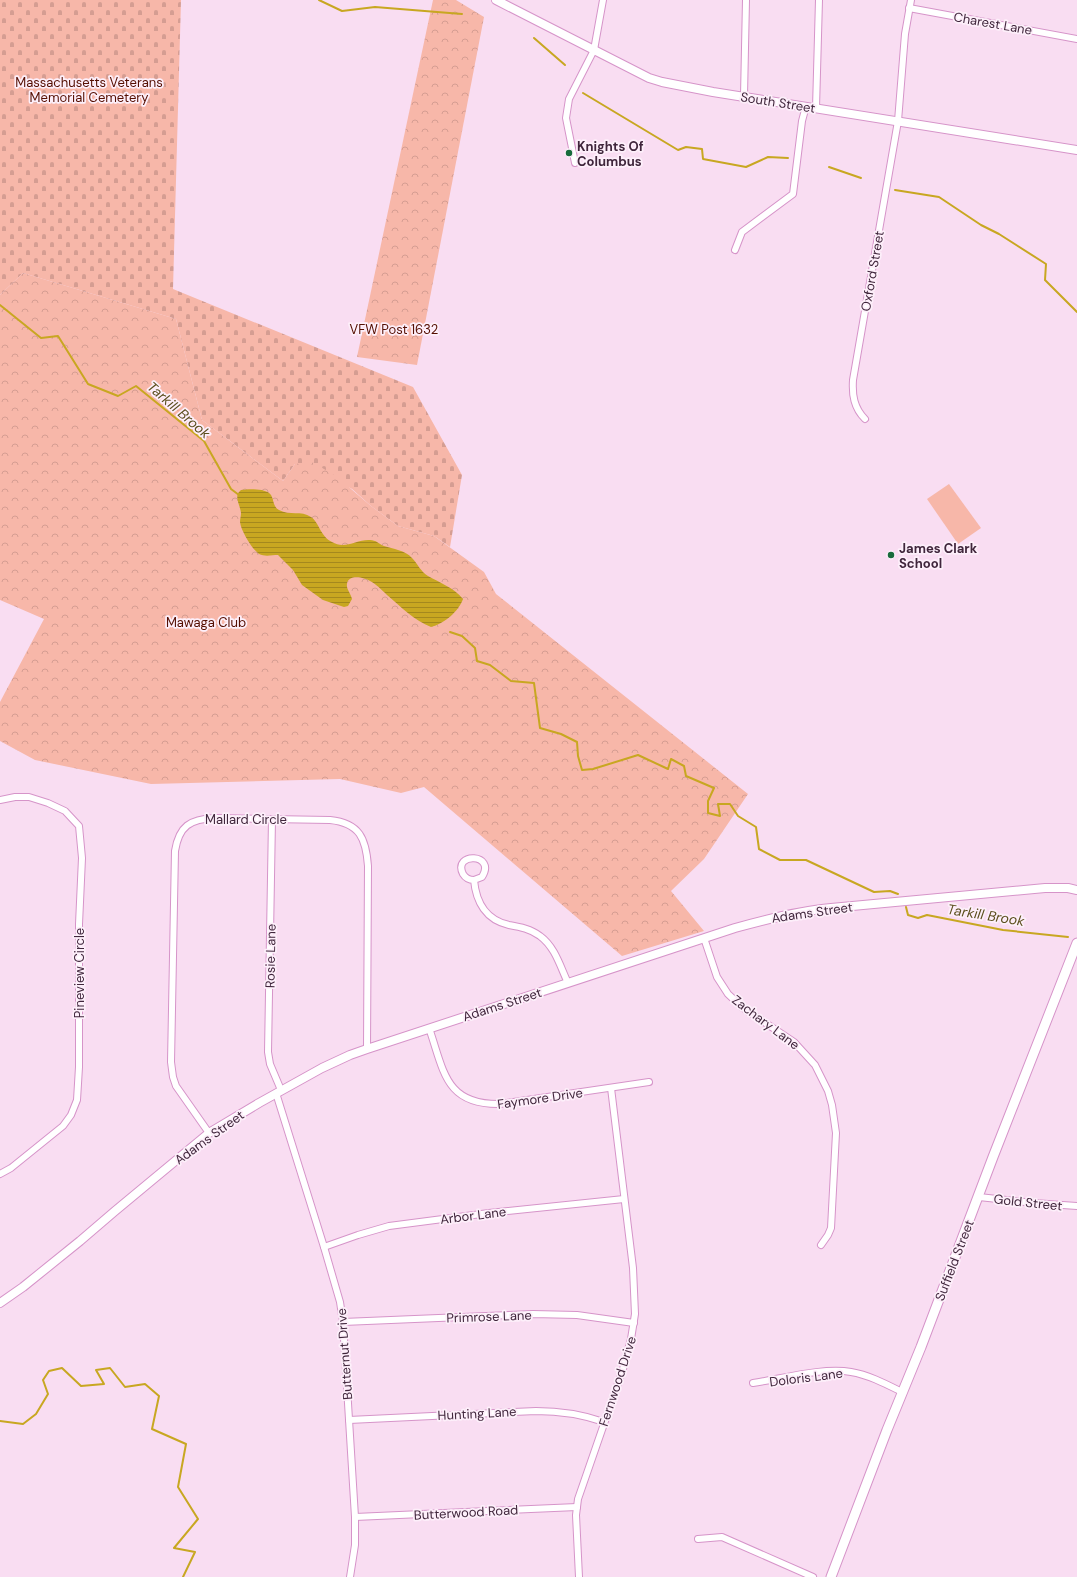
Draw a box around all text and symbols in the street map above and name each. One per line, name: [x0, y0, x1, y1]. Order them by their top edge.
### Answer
street label: Charest Lane: [952, 8, 1033, 39]
park label: Massachusetts Veterans Memorial Cemetery: [15, 74, 163, 106]
street label: South Street: [739, 88, 817, 117]
place label: Knights Of Columbus: [577, 138, 644, 170]
marker: Knights Of Columbus: [564, 148, 574, 158]
street label: Oxford Street: [857, 230, 888, 313]
park label: VFW Post 1632: [350, 321, 438, 338]
water label: Tarkill Brook: [144, 378, 215, 443]
place label: James Clark School: [899, 540, 978, 572]
marker: James Clark School: [886, 550, 896, 560]
park label: Mawaga Club: [166, 614, 246, 631]
street label: Mallard Circle: [205, 811, 287, 828]
street label: Adams Street: [770, 898, 854, 927]
water label: Tarkill Brook: [946, 900, 1027, 930]
street label: Rosie Lane: [261, 924, 280, 988]
street label: Pineview Circle: [71, 928, 88, 1018]
street label: Adams Street: [461, 984, 544, 1025]
street label: Zachary Lane: [728, 991, 803, 1053]
street label: Faymore Drive: [496, 1084, 584, 1113]
street label: Adams Street: [171, 1106, 247, 1168]
street label: Gold Street: [993, 1190, 1063, 1215]
street label: Arbor Lane: [439, 1203, 507, 1228]
street label: Suffield Street: [931, 1217, 978, 1303]
street label: Primrose Lane: [446, 1307, 532, 1326]
street label: Butternut Drive: [333, 1308, 356, 1400]
street label: Fernwood Drive: [595, 1334, 640, 1428]
street label: Doloris Lane: [768, 1365, 844, 1390]
street label: Hunting Lane: [437, 1403, 517, 1424]
street label: Butterwood Road: [413, 1501, 519, 1524]

